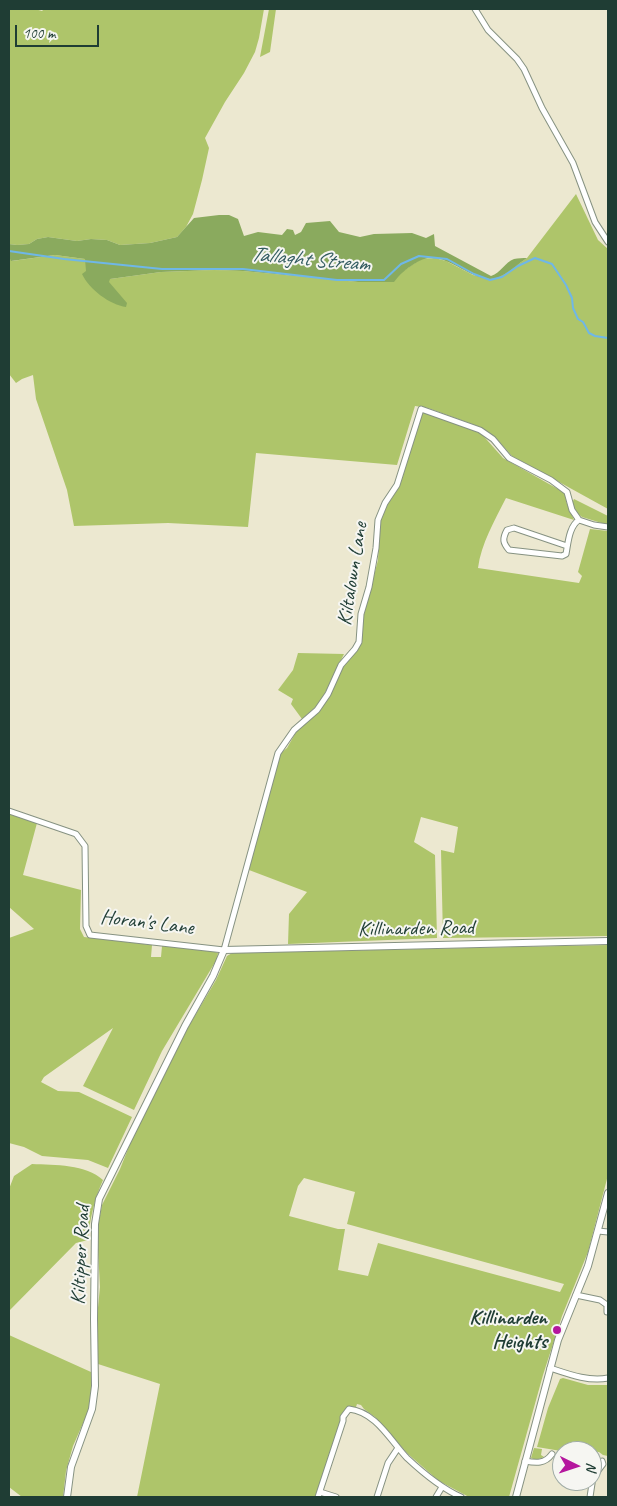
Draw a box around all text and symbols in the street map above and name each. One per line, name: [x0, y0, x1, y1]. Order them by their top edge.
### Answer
scale bar: [18, 15, 101, 47]
text: 100 m: [23, 24, 55, 43]
water label: Tallaght Stream: [249, 242, 371, 278]
street label: Kiltalown Lane: [332, 521, 374, 627]
street label: Horan's Lane: [99, 905, 195, 941]
street label: Killinarden Road: [358, 915, 474, 943]
street label: Kiltipper Road: [66, 1205, 96, 1305]
place label: Killinarden Heights: [469, 1305, 547, 1355]
marker: Killinarden Heights: [551, 1324, 563, 1336]
north arrow: [552, 1441, 602, 1491]
text: N: [583, 1462, 600, 1472]

